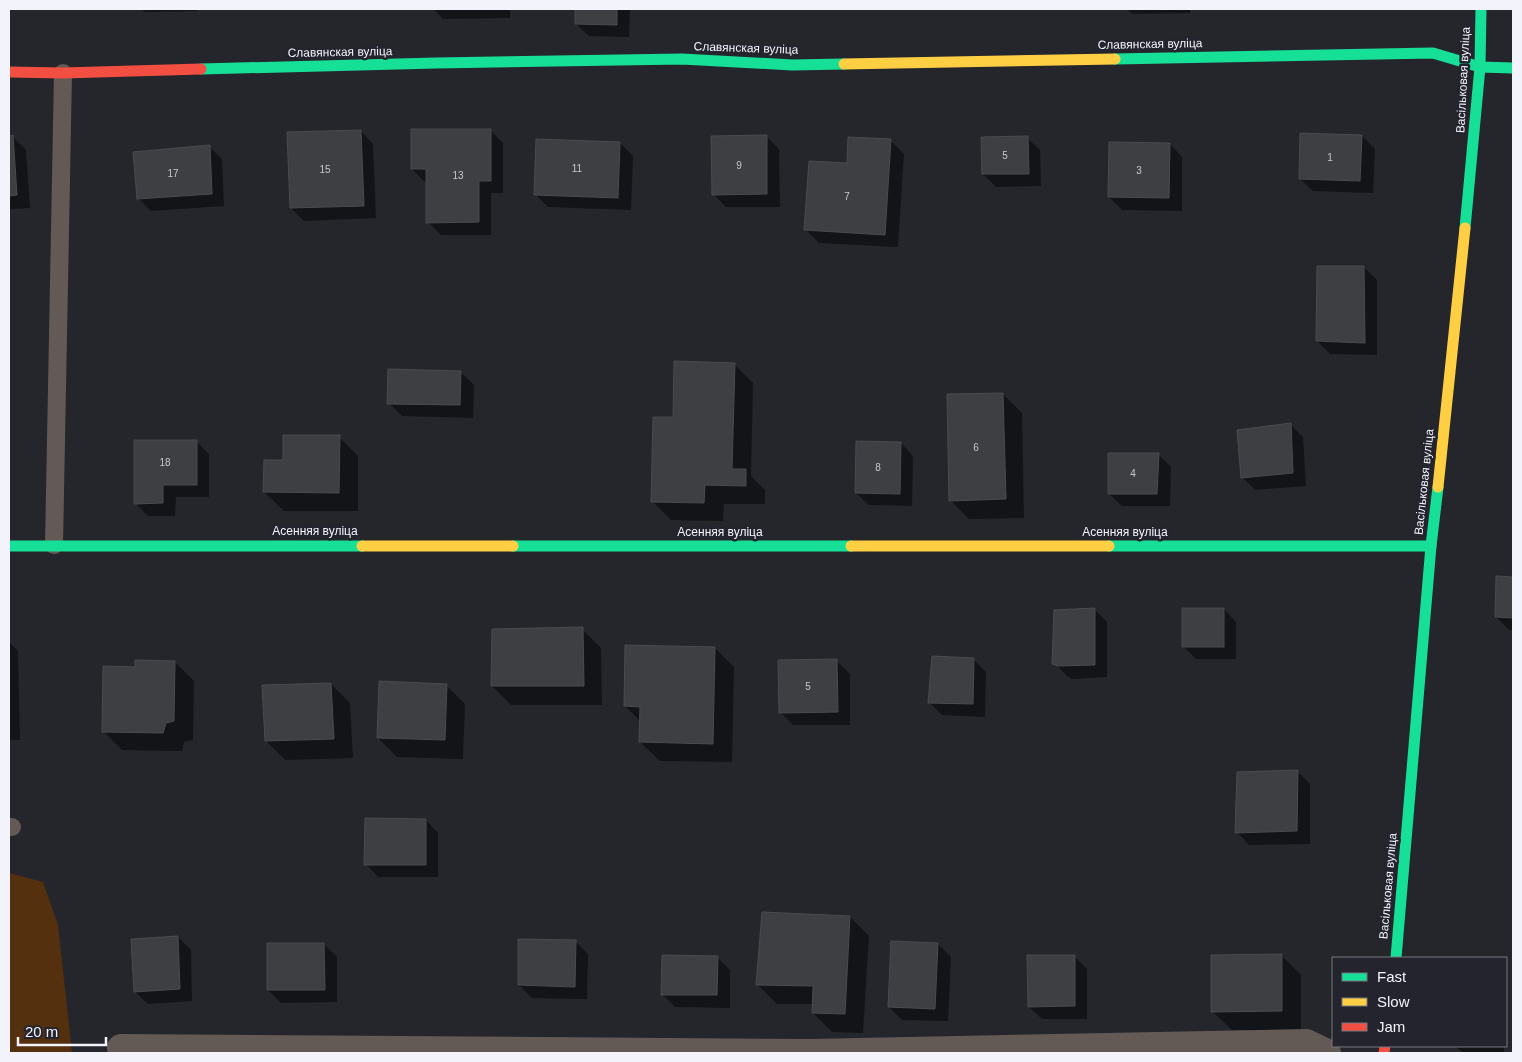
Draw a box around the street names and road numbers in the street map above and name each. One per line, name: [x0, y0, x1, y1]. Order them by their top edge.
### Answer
street label: Васільковая вуліца: [1453, 26, 1473, 134]
street label: Славянская вуліца: [1097, 36, 1203, 52]
street label: Славянская вуліца: [693, 39, 799, 57]
street label: Славянская вуліца: [287, 44, 393, 60]
street label: Васільковая вуліца: [1411, 428, 1437, 536]
street label: Асенняя вуліца: [272, 524, 358, 538]
street label: Асенняя вуліца: [677, 525, 763, 539]
street label: Асенняя вуліца: [1082, 525, 1168, 539]
street label: Васільковая вуліца: [1376, 832, 1400, 940]

